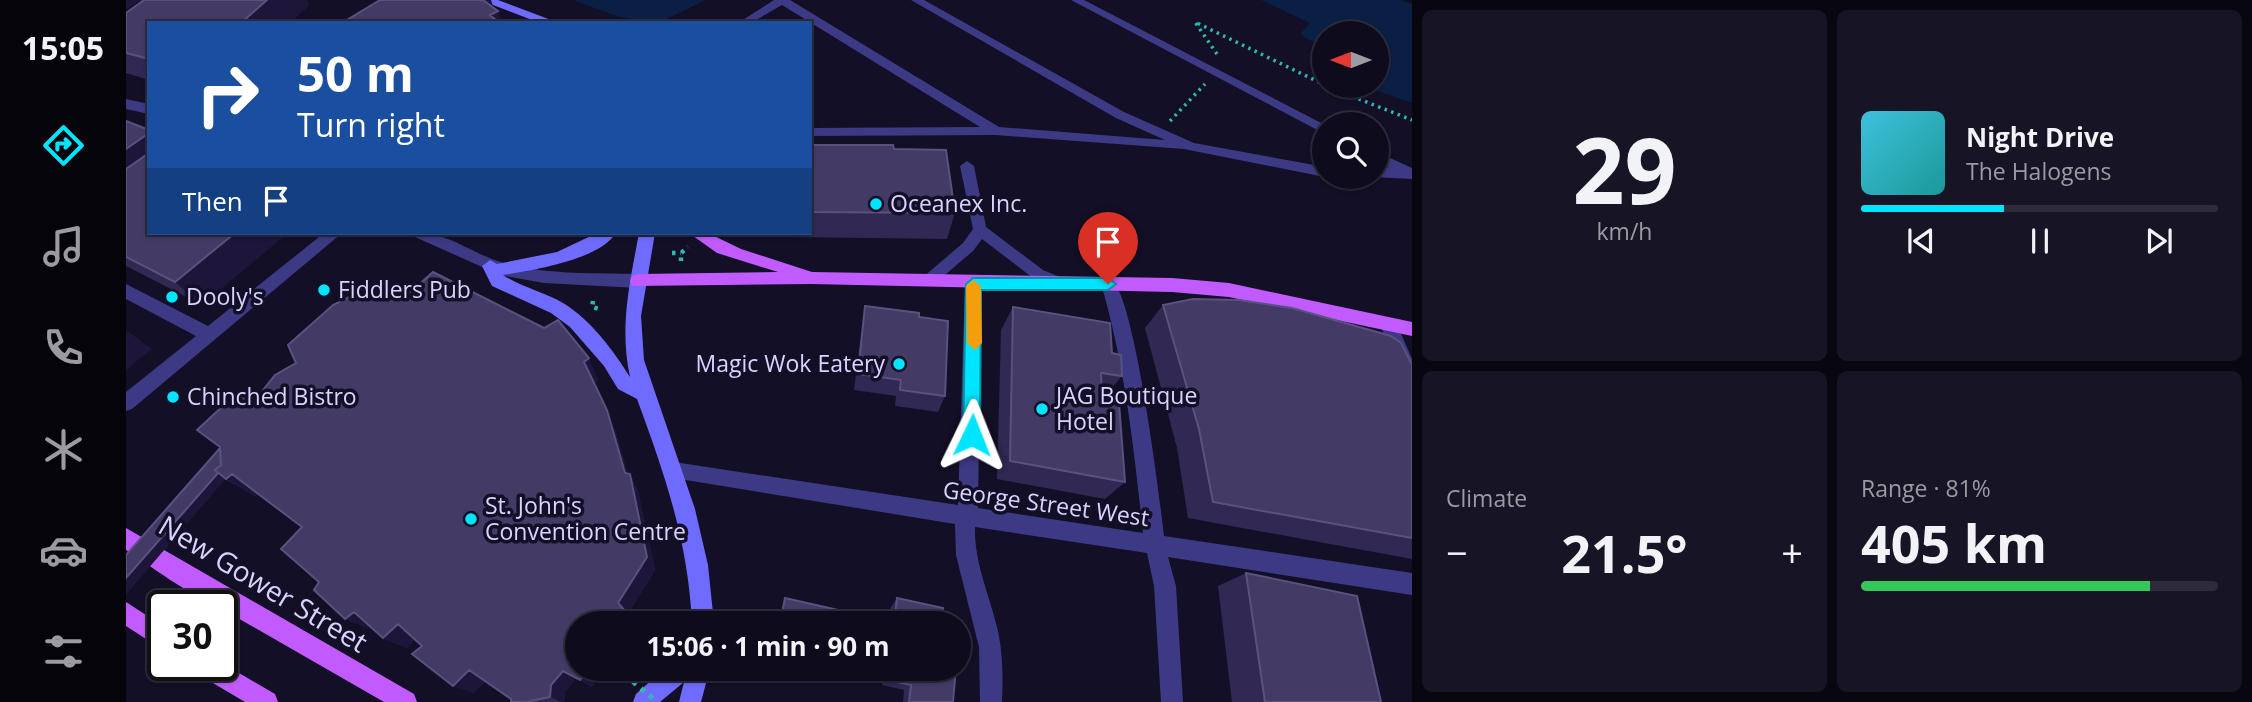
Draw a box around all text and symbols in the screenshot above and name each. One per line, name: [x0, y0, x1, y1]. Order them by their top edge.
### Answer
north arrow: [1312, 21, 1390, 98]
map controls: [1312, 21, 1389, 189]
text: 15:05: [22, 26, 104, 69]
text: 50 m: [297, 40, 414, 106]
icon: right: [182, 49, 273, 140]
text: Turn right: [297, 103, 445, 146]
text: 29: [1572, 107, 1677, 231]
button: search: [1312, 112, 1389, 189]
text: Night Drive: [1966, 119, 2114, 155]
icon: directions: [39, 121, 88, 170]
text: The Halogens: [1966, 155, 2112, 187]
icon: arrive: [257, 182, 295, 220]
text: Then: [182, 183, 243, 219]
place label: Oceanex Inc.: [890, 187, 1027, 219]
marker: Oceanex Inc.: [868, 196, 884, 212]
pin: [1078, 212, 1138, 284]
text: km/h: [1597, 215, 1652, 247]
icon: music: [39, 222, 88, 271]
icon: previous: [1902, 222, 1940, 260]
icon: pause: [2021, 222, 2059, 260]
icon: next: [2140, 222, 2178, 260]
icon: arrive: [1089, 223, 1127, 261]
place label: Fiddlers Pub: [338, 273, 471, 305]
place label: Dooly's: [186, 280, 264, 312]
marker: Fiddlers Pub: [316, 282, 332, 298]
marker: Dooly's: [164, 289, 180, 305]
icon: phone: [39, 323, 88, 372]
place label: Magic Wok Eatery: [696, 347, 885, 379]
marker: Magic Wok Eatery: [891, 356, 907, 372]
place label: JAG Boutique Hotel: [1054, 379, 1197, 437]
place label: Chinched Bistro: [187, 380, 357, 412]
marker: Chinched Bistro: [165, 389, 181, 405]
position arrow: [935, 398, 1009, 472]
marker: JAG Boutique Hotel: [1034, 401, 1050, 417]
icon: climate: [39, 425, 88, 474]
text: Range · 81%: [1861, 472, 1991, 504]
street label: George Street West: [941, 473, 1151, 533]
text: Climate: [1446, 482, 1527, 514]
place label: St. John's Convention Centre: [485, 489, 686, 547]
street label: New Gower Street: [152, 506, 375, 661]
text: 405 km: [1861, 507, 2047, 578]
marker: St. John's Convention Centre: [463, 511, 479, 527]
text: 21.5°: [1561, 517, 1688, 588]
icon: car: [39, 526, 88, 575]
text: −: [1446, 526, 1468, 578]
text: +: [1781, 526, 1803, 578]
speed limit sign: 30: [147, 590, 238, 681]
icon: filters: [39, 627, 88, 676]
text: 15:06 · 1 min · 90 m: [647, 628, 889, 664]

